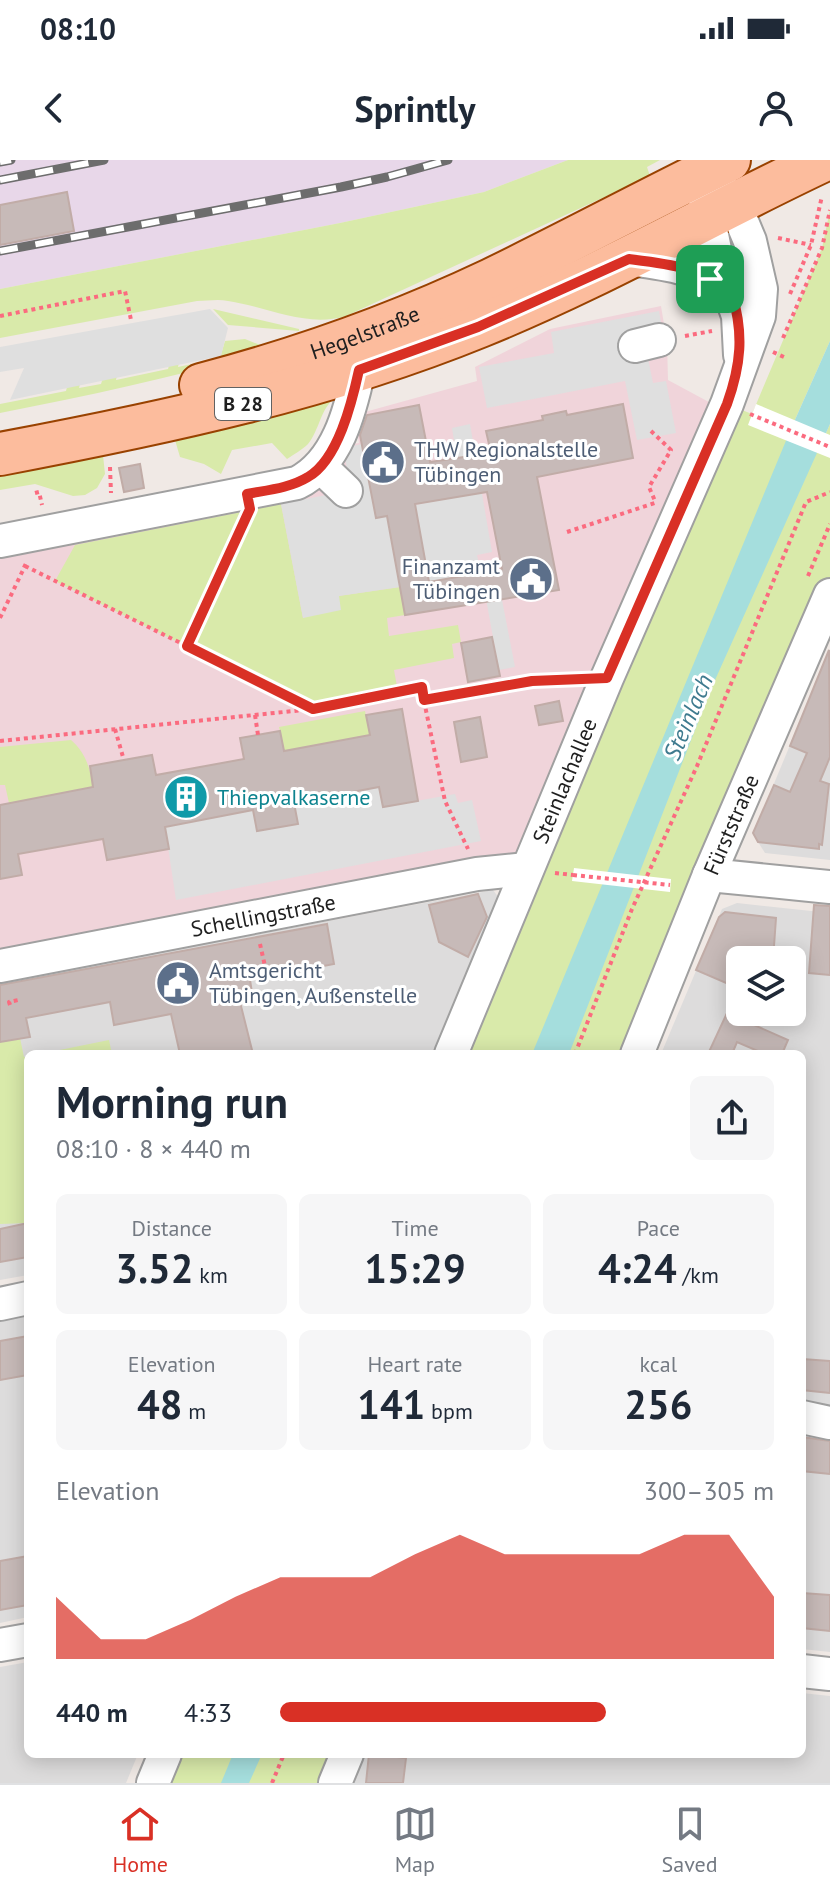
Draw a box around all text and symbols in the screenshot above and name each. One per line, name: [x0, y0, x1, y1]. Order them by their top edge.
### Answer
text: 08:10: [40, 9, 116, 48]
text: Sprintly: [355, 85, 475, 132]
icon: back: [32, 86, 76, 130]
icon: person: [754, 86, 798, 130]
pin: [676, 245, 744, 313]
icon: arrive: [688, 257, 732, 301]
street label: Hegelstraße: [306, 299, 424, 365]
road number: B 28: [215, 388, 271, 420]
place label: THW Regionalstelle Tübingen: [414, 435, 598, 488]
public building icon: THW Regionalstelle Tübingen: [359, 438, 407, 486]
place label: Finanzamt Tübingen: [402, 552, 501, 605]
public building icon: Finanzamt Tübingen: [507, 555, 555, 603]
water label: Steinlach: [656, 669, 720, 765]
street label: Steinlachallee: [526, 714, 603, 848]
street label: Fürststraße: [697, 770, 765, 879]
building icon: Thiepvalkaserne: [162, 773, 210, 821]
place label: Thiepvalkaserne: [217, 783, 370, 811]
street label: Schellingstraße: [188, 888, 338, 943]
map controls: [726, 946, 806, 1026]
button: layers: [726, 946, 806, 1026]
place label: Amtsgericht Tübingen, Außenstelle: [209, 956, 417, 1009]
public building icon: Amtsgericht Tübingen, Außenstelle: [154, 959, 202, 1007]
text: Morning run: [56, 1073, 288, 1130]
button: share: [690, 1076, 774, 1160]
text: 08:10 · 8 × 440 m: [56, 1132, 251, 1165]
text: Distance: [131, 1214, 212, 1242]
text: Time: [391, 1214, 439, 1242]
text: Pace: [637, 1214, 680, 1242]
text: 3.52: [116, 1242, 193, 1294]
text: 15:29: [364, 1242, 466, 1294]
text: 4:24: [598, 1242, 677, 1294]
text: km: [193, 1261, 228, 1289]
text: /km: [677, 1261, 719, 1289]
text: Elevation: [128, 1350, 215, 1378]
text: Heart rate: [367, 1350, 463, 1378]
text: kcal: [640, 1350, 677, 1378]
text: 48: [137, 1378, 182, 1430]
text: 141: [357, 1378, 425, 1430]
text: 256: [624, 1378, 692, 1430]
text: m: [182, 1397, 206, 1425]
text: bpm: [425, 1397, 473, 1425]
text: Elevation: [56, 1474, 160, 1507]
text: 300–305 m: [644, 1474, 774, 1507]
text: 440 m: [56, 1696, 128, 1729]
text: 4:33: [184, 1696, 232, 1729]
tab: Home: [112, 1802, 168, 1878]
tab: Map: [393, 1802, 437, 1878]
tab: Saved: [662, 1802, 718, 1878]

